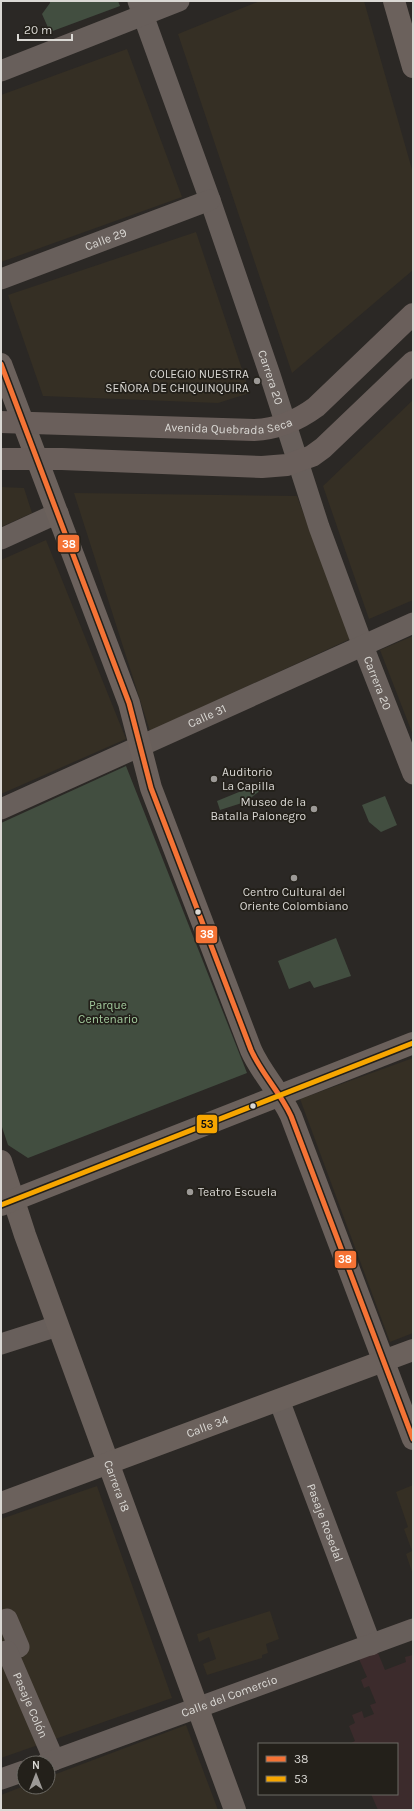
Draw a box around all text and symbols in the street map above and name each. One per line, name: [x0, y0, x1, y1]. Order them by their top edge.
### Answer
scale bar: [18, 16, 72, 42]
text: 20 m: [24, 23, 52, 37]
street label: Calle 29: [83, 225, 129, 254]
street label: Carrera 20: [255, 348, 286, 406]
place label: COLEGIO NUESTRA SEÑORA DE CHIQUINQUIRA: [105, 367, 249, 395]
marker: COLEGIO NUESTRA SEÑORA DE CHIQUINQUIRA: [252, 376, 262, 386]
street label: Avenida Quebrada Seca: [164, 415, 295, 437]
line badge: 38: [57, 534, 80, 553]
text: 38: [62, 538, 76, 551]
street label: Carrera 20: [361, 654, 394, 712]
street label: Calle 31: [186, 701, 228, 731]
place label: Auditorio La Capilla: [222, 765, 275, 793]
marker: Auditorio La Capilla: [209, 774, 219, 784]
place label: Museo de la Batalla Palonegro: [210, 795, 306, 823]
marker: Museo de la Batalla Palonegro: [309, 804, 319, 814]
marker: Centro Cultural del Oriente Colombiano: [289, 873, 299, 883]
place label: Centro Cultural del Oriente Colombiano: [240, 885, 348, 913]
unlabelled marker: [193, 907, 203, 917]
line badge: 38: [195, 925, 218, 944]
text: 38: [200, 928, 214, 941]
park label: Parque Centenario: [78, 998, 138, 1026]
unlabelled marker: [248, 1101, 258, 1111]
line badge: 53: [196, 1114, 218, 1134]
text: 53: [200, 1118, 214, 1131]
place label: Teatro Escuela: [198, 1185, 277, 1199]
marker: Teatro Escuela: [185, 1187, 195, 1197]
line badge: 38: [334, 1250, 357, 1269]
text: 38: [338, 1253, 352, 1266]
street label: Calle 34: [184, 1412, 230, 1441]
street label: Carrera 18: [101, 1458, 133, 1514]
street label: Pasaje Rosedal: [304, 1482, 346, 1564]
street label: Pasaje Colón: [10, 1670, 51, 1740]
street label: Calle del Comercio: [179, 1672, 279, 1720]
legend: [258, 1743, 398, 1795]
text: 38: [294, 1752, 308, 1766]
north arrow: [16, 1755, 56, 1795]
text: N: [32, 1759, 40, 1772]
text: 53: [294, 1772, 308, 1786]

